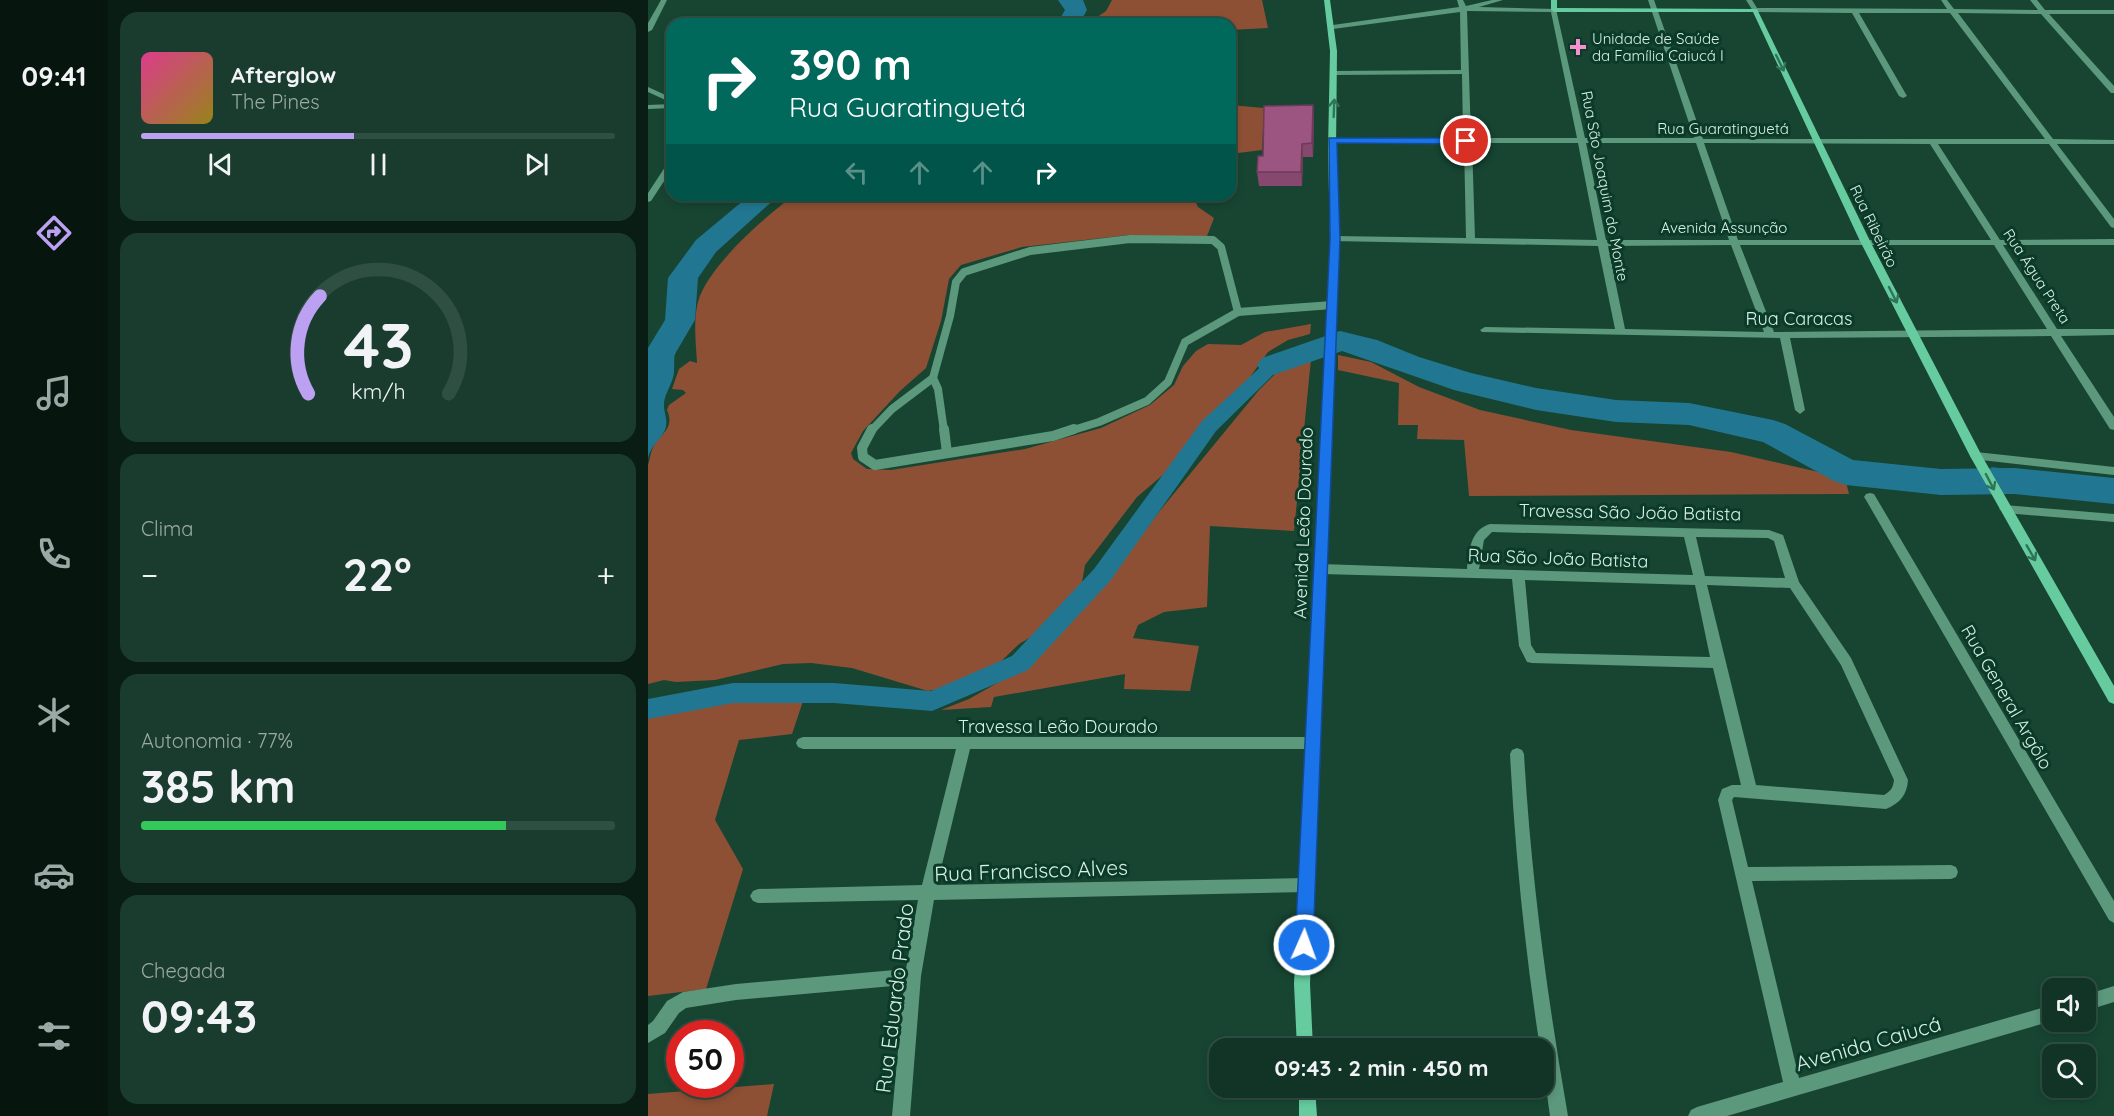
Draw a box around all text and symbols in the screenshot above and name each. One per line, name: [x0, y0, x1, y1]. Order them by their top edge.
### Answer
place label: Unidade de Saúde da Família Caiucá I: [1592, 29, 1724, 65]
text: 390 m: [789, 38, 912, 91]
marker: Unidade de Saúde da Família Caiucá I: [1569, 38, 1587, 56]
icon: right: [690, 42, 768, 120]
one-way arrow: [1775, 53, 1786, 71]
text: 09:41: [22, 59, 86, 93]
text: Afterglow: [231, 61, 336, 89]
text: The Pines: [231, 89, 320, 114]
street label: Rua São Joaquim do Monte: [1577, 89, 1633, 283]
text: Rua Guaratinguetá: [789, 90, 1026, 124]
one-way arrow: [1328, 98, 1339, 118]
pin: [1440, 115, 1491, 166]
street label: Rua Guaratinguetá: [1657, 119, 1789, 138]
icon: arrive: [1449, 124, 1482, 157]
icon: previous: [204, 148, 237, 181]
icon: pause: [362, 148, 395, 181]
icon: next: [520, 148, 553, 181]
icon: left: [840, 156, 873, 189]
icon: ahead: [903, 156, 936, 189]
icon: ahead: [966, 156, 999, 189]
icon: right: [1029, 156, 1062, 189]
street label: Rua Ribeirão: [1846, 182, 1902, 270]
icon: directions: [33, 212, 75, 254]
street label: Avenida Assunção: [1661, 218, 1787, 237]
street label: Rua Água Preta: [1999, 225, 2075, 327]
one-way arrow: [1888, 285, 1899, 303]
text: 43: [343, 306, 413, 384]
street label: Rua Caracas: [1746, 307, 1852, 330]
icon: music: [33, 372, 75, 414]
text: km/h: [351, 379, 405, 405]
street label: Avenida Leão Dourado: [1288, 427, 1318, 619]
one-way arrow: [1984, 473, 1996, 490]
street label: Travessa São João Batista: [1519, 499, 1741, 525]
text: Clima: [141, 516, 193, 541]
icon: phone: [33, 533, 75, 575]
street label: Rua São João Batista: [1467, 543, 1649, 573]
one-way arrow: [2025, 544, 2037, 561]
text: 22°: [343, 546, 412, 602]
text: −: [141, 554, 158, 595]
text: +: [596, 554, 615, 595]
street label: Rua General Argôlo: [1956, 621, 2058, 773]
icon: climate: [33, 694, 75, 736]
street label: Travessa Leão Dourado: [958, 715, 1158, 738]
text: Autonomia · 77%: [141, 728, 293, 753]
text: 385 km: [141, 758, 295, 814]
icon: car: [33, 854, 75, 896]
street label: Rua Francisco Alves: [934, 854, 1128, 886]
street label: Rua Eduardo Prado: [869, 902, 919, 1094]
position arrow: [1272, 913, 1336, 977]
text: Chegada: [141, 958, 225, 983]
map controls: [2042, 978, 2096, 1098]
button: sound: [2042, 978, 2096, 1032]
text: 09:43: [141, 988, 257, 1044]
street label: Avenida Caiucá: [1792, 1010, 1944, 1076]
icon: filters: [33, 1015, 75, 1057]
speed limit sign: 50: [666, 1020, 744, 1098]
button: search: [2042, 1044, 2096, 1098]
text: 09:43 · 2 min · 450 m: [1275, 1054, 1489, 1082]

